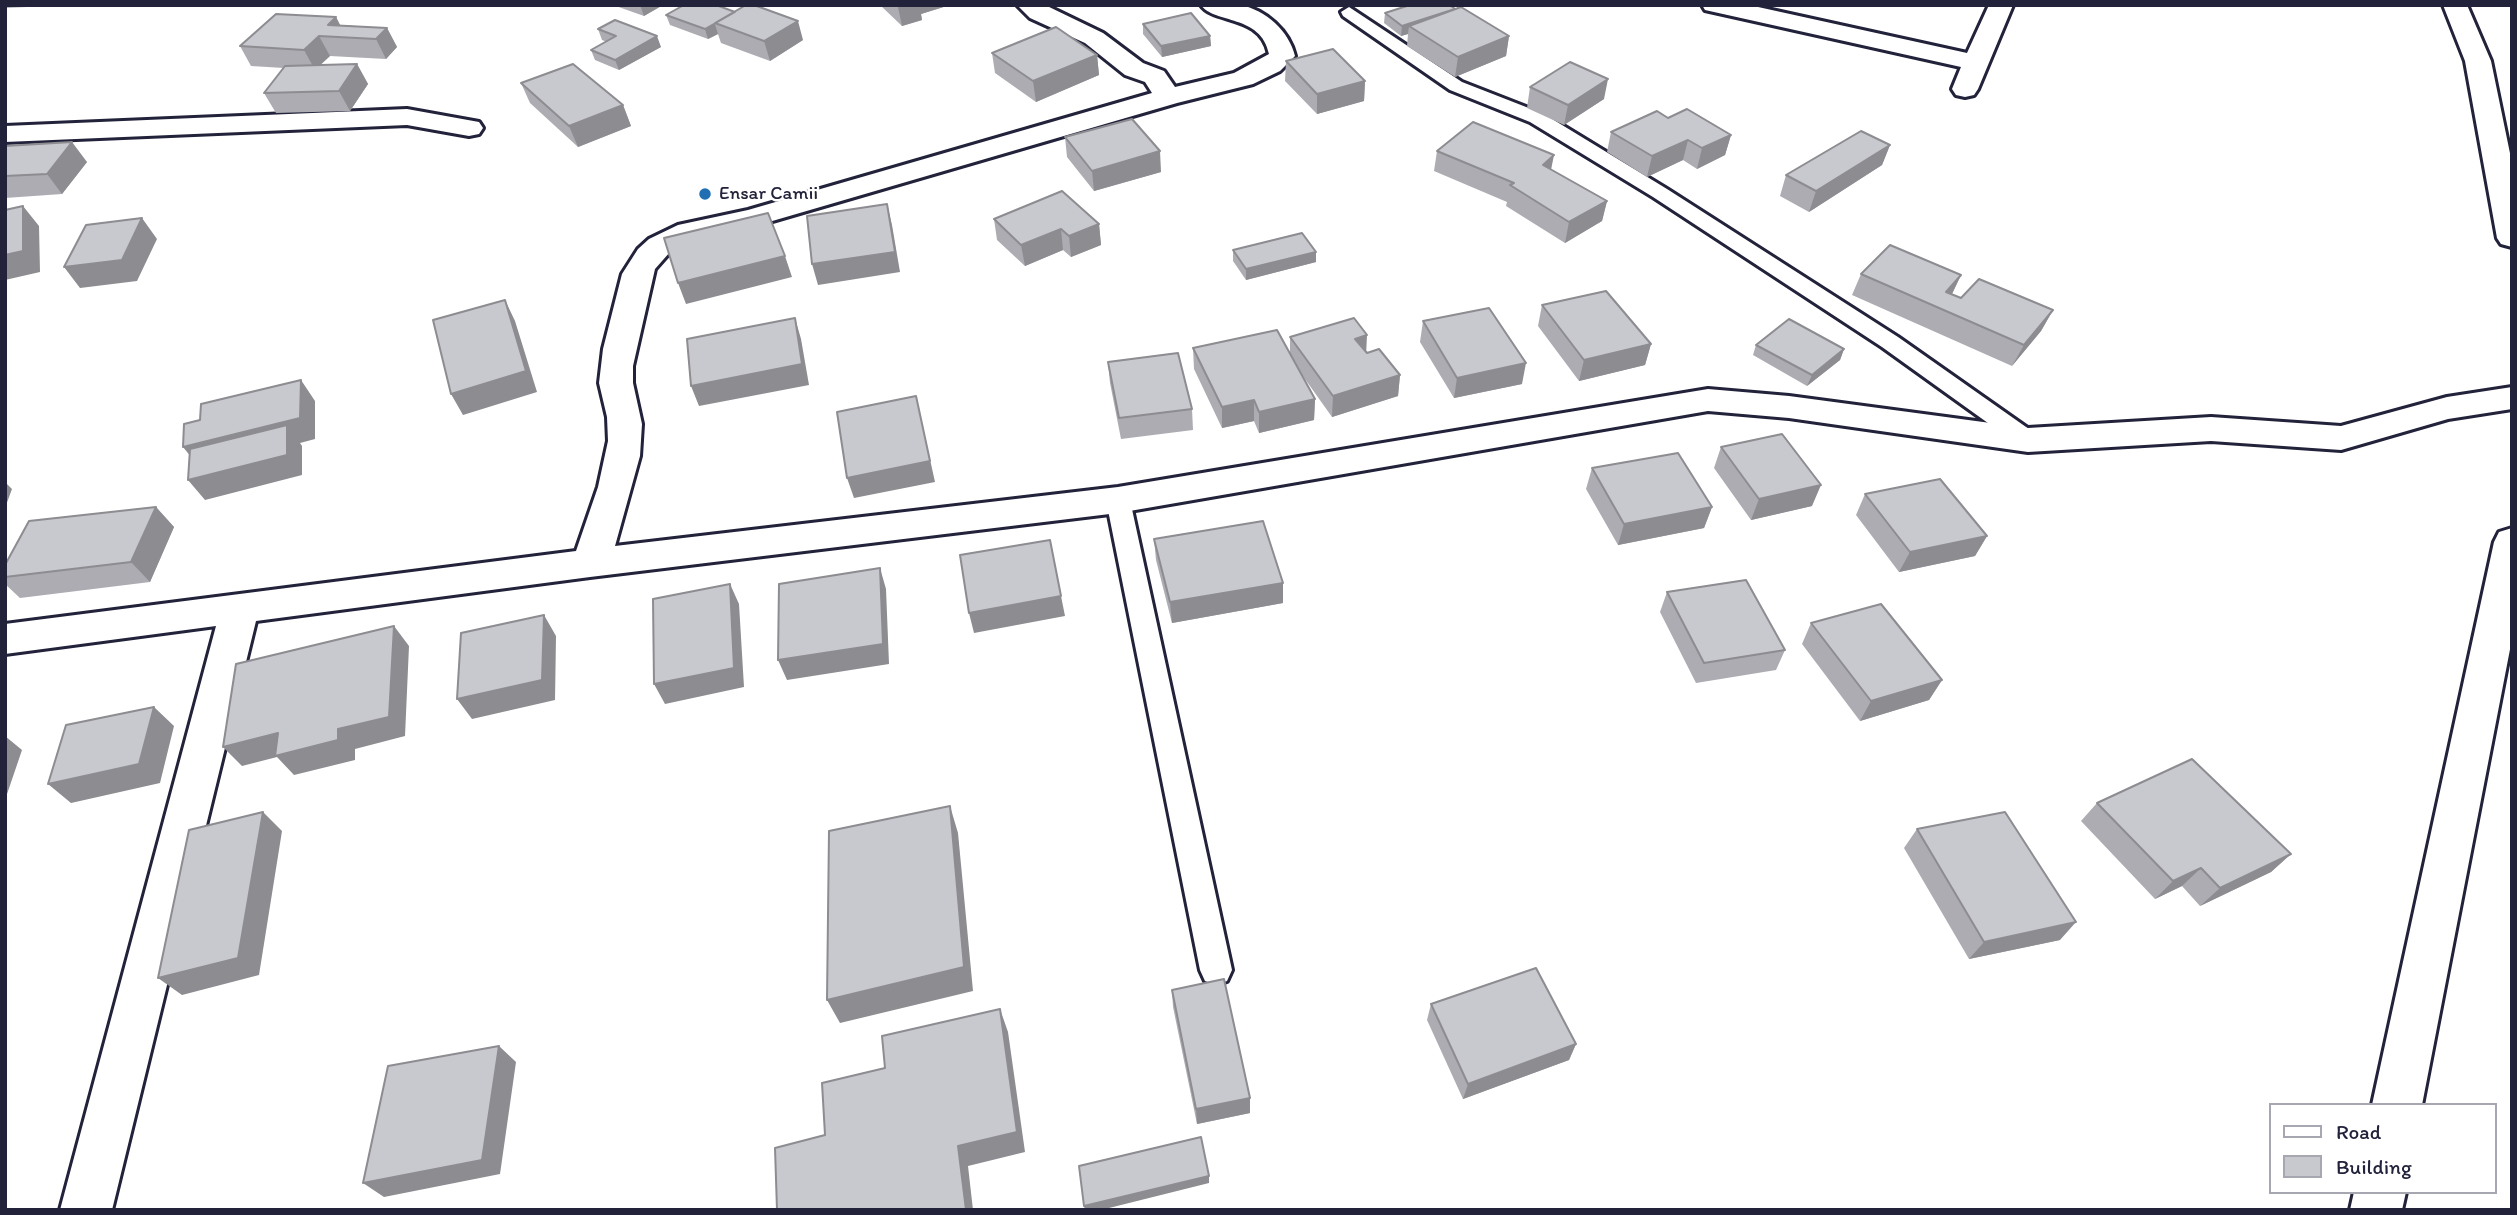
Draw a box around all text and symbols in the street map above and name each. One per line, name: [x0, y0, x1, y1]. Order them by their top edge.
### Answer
place label: Ensar Camii: [719, 183, 818, 205]
marker: Ensar Camii: [697, 186, 713, 202]
legend: [2268, 1103, 2496, 1194]
text: Road: [2336, 1119, 2381, 1144]
text: Building: [2336, 1154, 2412, 1179]

